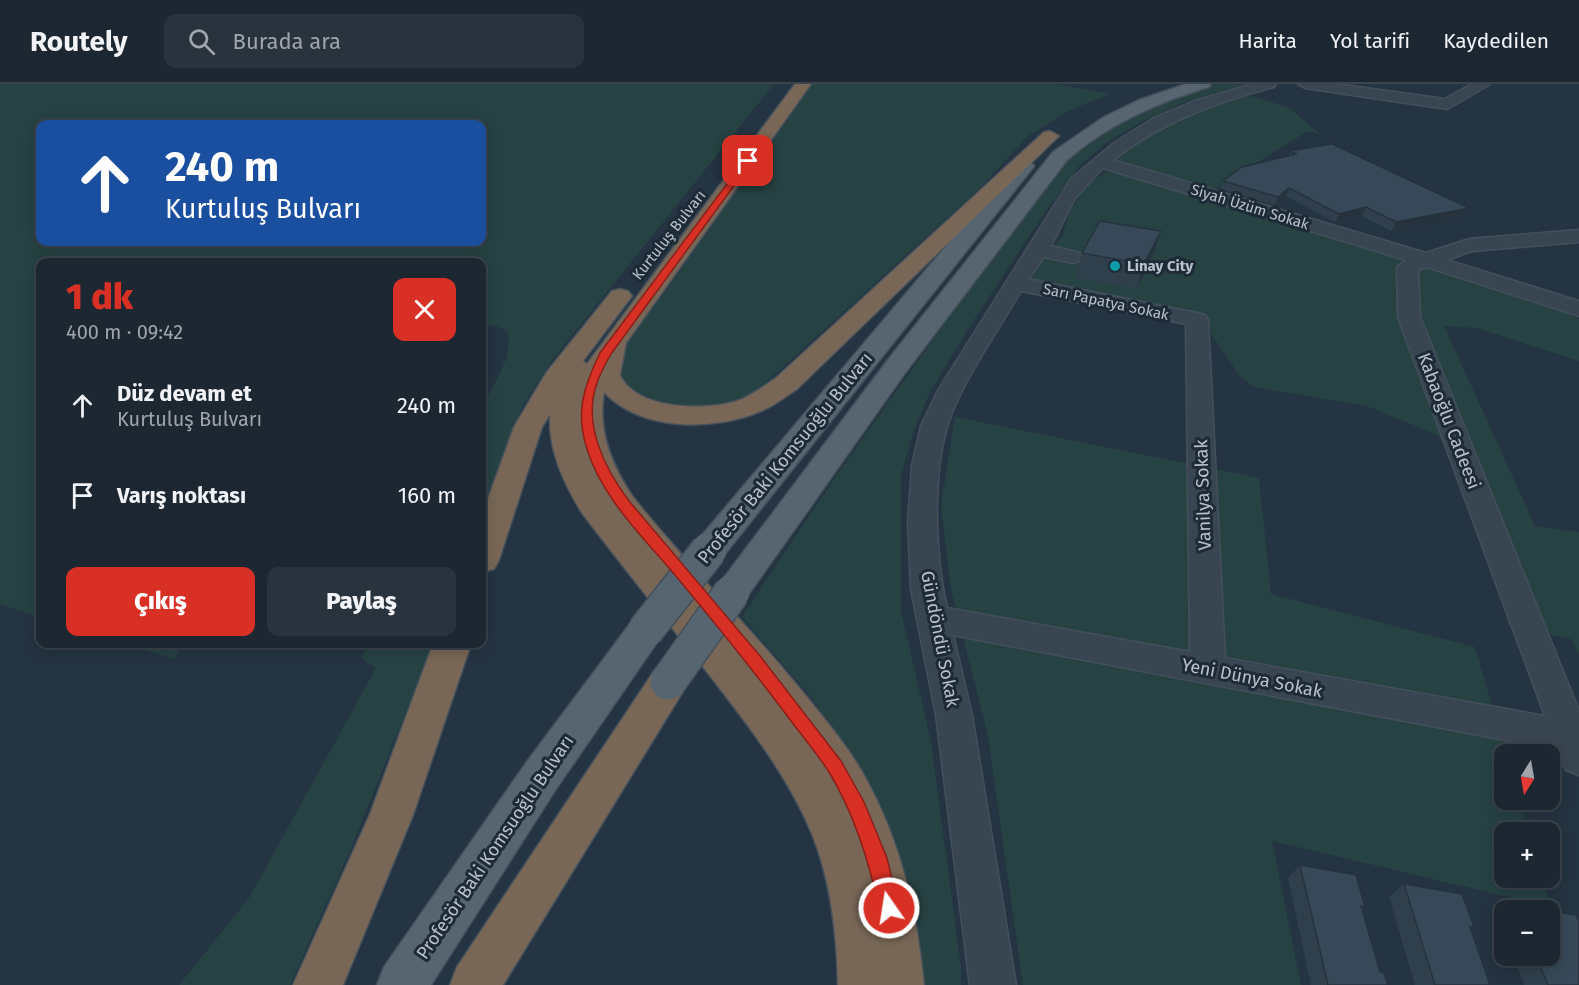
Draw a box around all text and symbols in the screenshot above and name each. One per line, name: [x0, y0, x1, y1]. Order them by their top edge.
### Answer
search box: [164, 14, 584, 68]
text: Routely: [30, 25, 128, 58]
icon: search: [185, 25, 218, 58]
text: Burada ara: [233, 28, 341, 55]
text: Harita: [1238, 28, 1297, 54]
text: Yol tarifi: [1330, 28, 1410, 54]
text: Kaydedilen: [1443, 28, 1549, 54]
pin: [722, 135, 773, 186]
text: 240 m: [165, 142, 279, 192]
icon: ahead: [66, 144, 144, 222]
icon: arrive: [731, 144, 764, 177]
street label: Siyah Üzüm Sokak: [1189, 180, 1312, 234]
street label: Kurtuluş Bulvarı: [628, 187, 710, 283]
text: Kurtuluş Bulvarı: [165, 193, 361, 225]
place label: Linay City: [1127, 257, 1193, 275]
marker: Linay City: [1108, 259, 1122, 273]
text: 1 dk: [66, 275, 133, 319]
button: close: [393, 278, 456, 341]
street label: Sarı Papatya Sokak: [1041, 280, 1171, 324]
text: 400 m · 09:42: [66, 320, 183, 344]
street label: Profesör Baki Komsuoğlu Bulvarı: [693, 348, 877, 568]
street label: Kabaoğlu Cadeesi: [1413, 350, 1485, 492]
text: Düz devam et: [117, 380, 252, 407]
icon: ahead: [66, 389, 99, 422]
text: 240 m: [397, 392, 456, 419]
text: Kurtuluş Bulvarı: [117, 407, 262, 431]
street label: Vanilya Sokak: [1190, 438, 1216, 551]
icon: arrive: [66, 479, 99, 512]
text: Varış noktası: [117, 482, 246, 509]
text: 160 m: [398, 482, 456, 509]
button: Çıkış: [66, 567, 255, 636]
button: Paylaş: [267, 567, 456, 636]
street label: Gündöndü Sokak: [916, 569, 964, 710]
street label: Yeni Dünya Sokak: [1180, 654, 1325, 703]
street label: Profesör Baki Komsuoğlu Bulvarı: [412, 731, 578, 963]
north arrow: [1494, 744, 1560, 810]
map controls: [1494, 744, 1560, 966]
button: +: [1494, 822, 1560, 888]
position arrow: [857, 876, 921, 940]
button: −: [1494, 900, 1560, 966]

